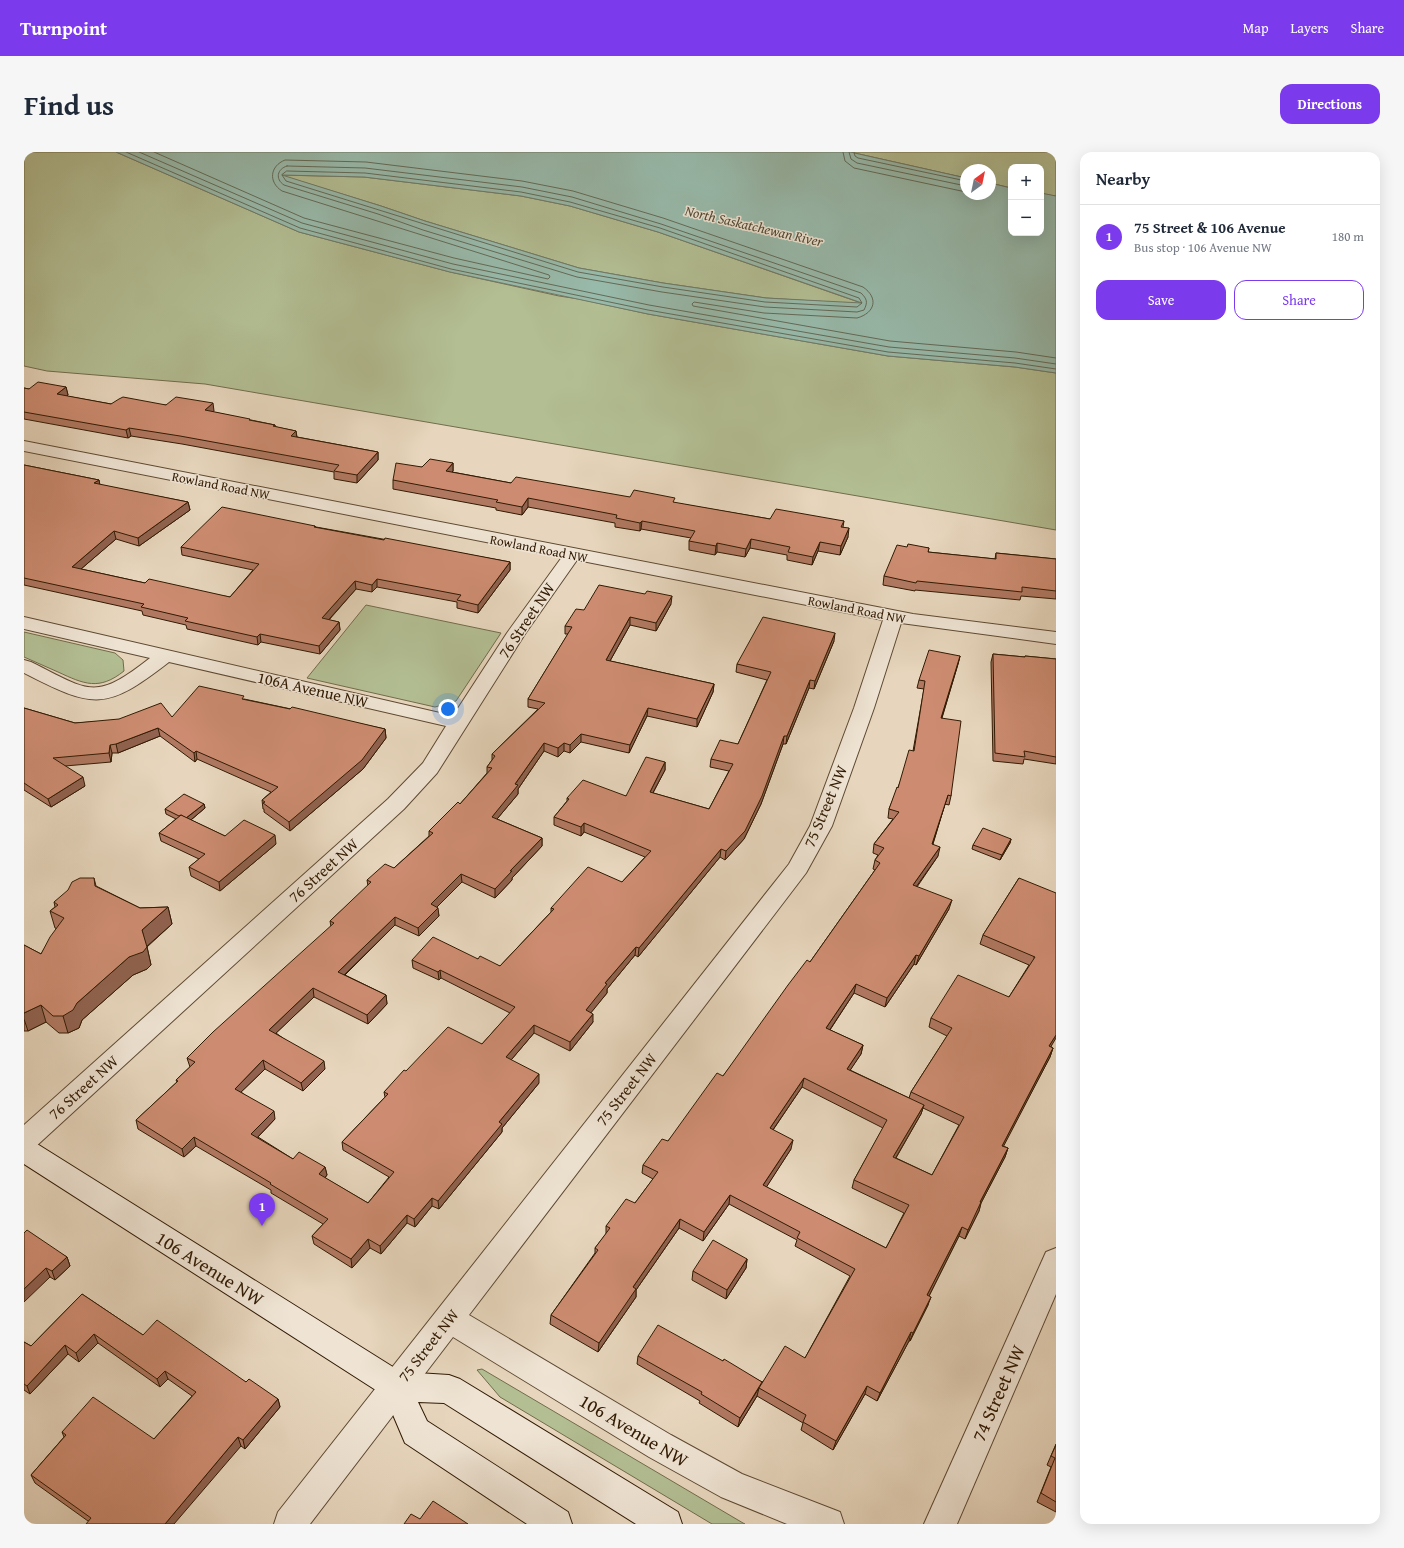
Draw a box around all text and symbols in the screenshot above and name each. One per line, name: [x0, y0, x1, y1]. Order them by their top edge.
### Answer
text: Turnpoint: [20, 14, 107, 42]
text: Map: [1243, 18, 1269, 38]
text: Layers: [1291, 18, 1329, 38]
text: Share: [1351, 18, 1384, 38]
text: Find us: [24, 84, 114, 125]
button: Directions: [1280, 84, 1380, 124]
north arrow: [960, 164, 996, 200]
map controls: [1008, 164, 1044, 236]
button: +: [1008, 164, 1044, 200]
text: Nearby: [1096, 166, 1150, 191]
water label: North Saskatchewan River: [683, 200, 826, 252]
button: −: [1008, 200, 1044, 236]
text: 75 Street & 106 Avenue: [1134, 217, 1286, 238]
text: 1: [1106, 227, 1112, 246]
text: 180 m: [1332, 227, 1364, 246]
text: Bus stop · 106 Avenue NW: [1134, 238, 1272, 257]
button: Save: [1096, 280, 1226, 320]
button: Share: [1234, 280, 1364, 320]
street label: Rowland Road NW: [170, 467, 272, 504]
street label: Rowland Road NW: [488, 530, 590, 567]
street label: 76 Street NW: [492, 577, 560, 663]
street label: Rowland Road NW: [806, 591, 908, 628]
street label: 106A Avenue NW: [255, 665, 371, 714]
your location: [438, 699, 458, 719]
street label: 75 Street NW: [797, 761, 853, 851]
street label: 76 Street NW: [283, 832, 364, 908]
street label: 75 Street NW: [590, 1047, 662, 1131]
street label: 76 Street NW: [43, 1049, 124, 1125]
pin: 1: [249, 1193, 275, 1226]
street label: 106 Avenue NW: [151, 1224, 269, 1312]
street label: 75 Street NW: [392, 1303, 464, 1387]
street label: 74 Street NW: [964, 1340, 1032, 1446]
street label: 106 Avenue NW: [574, 1386, 694, 1474]

